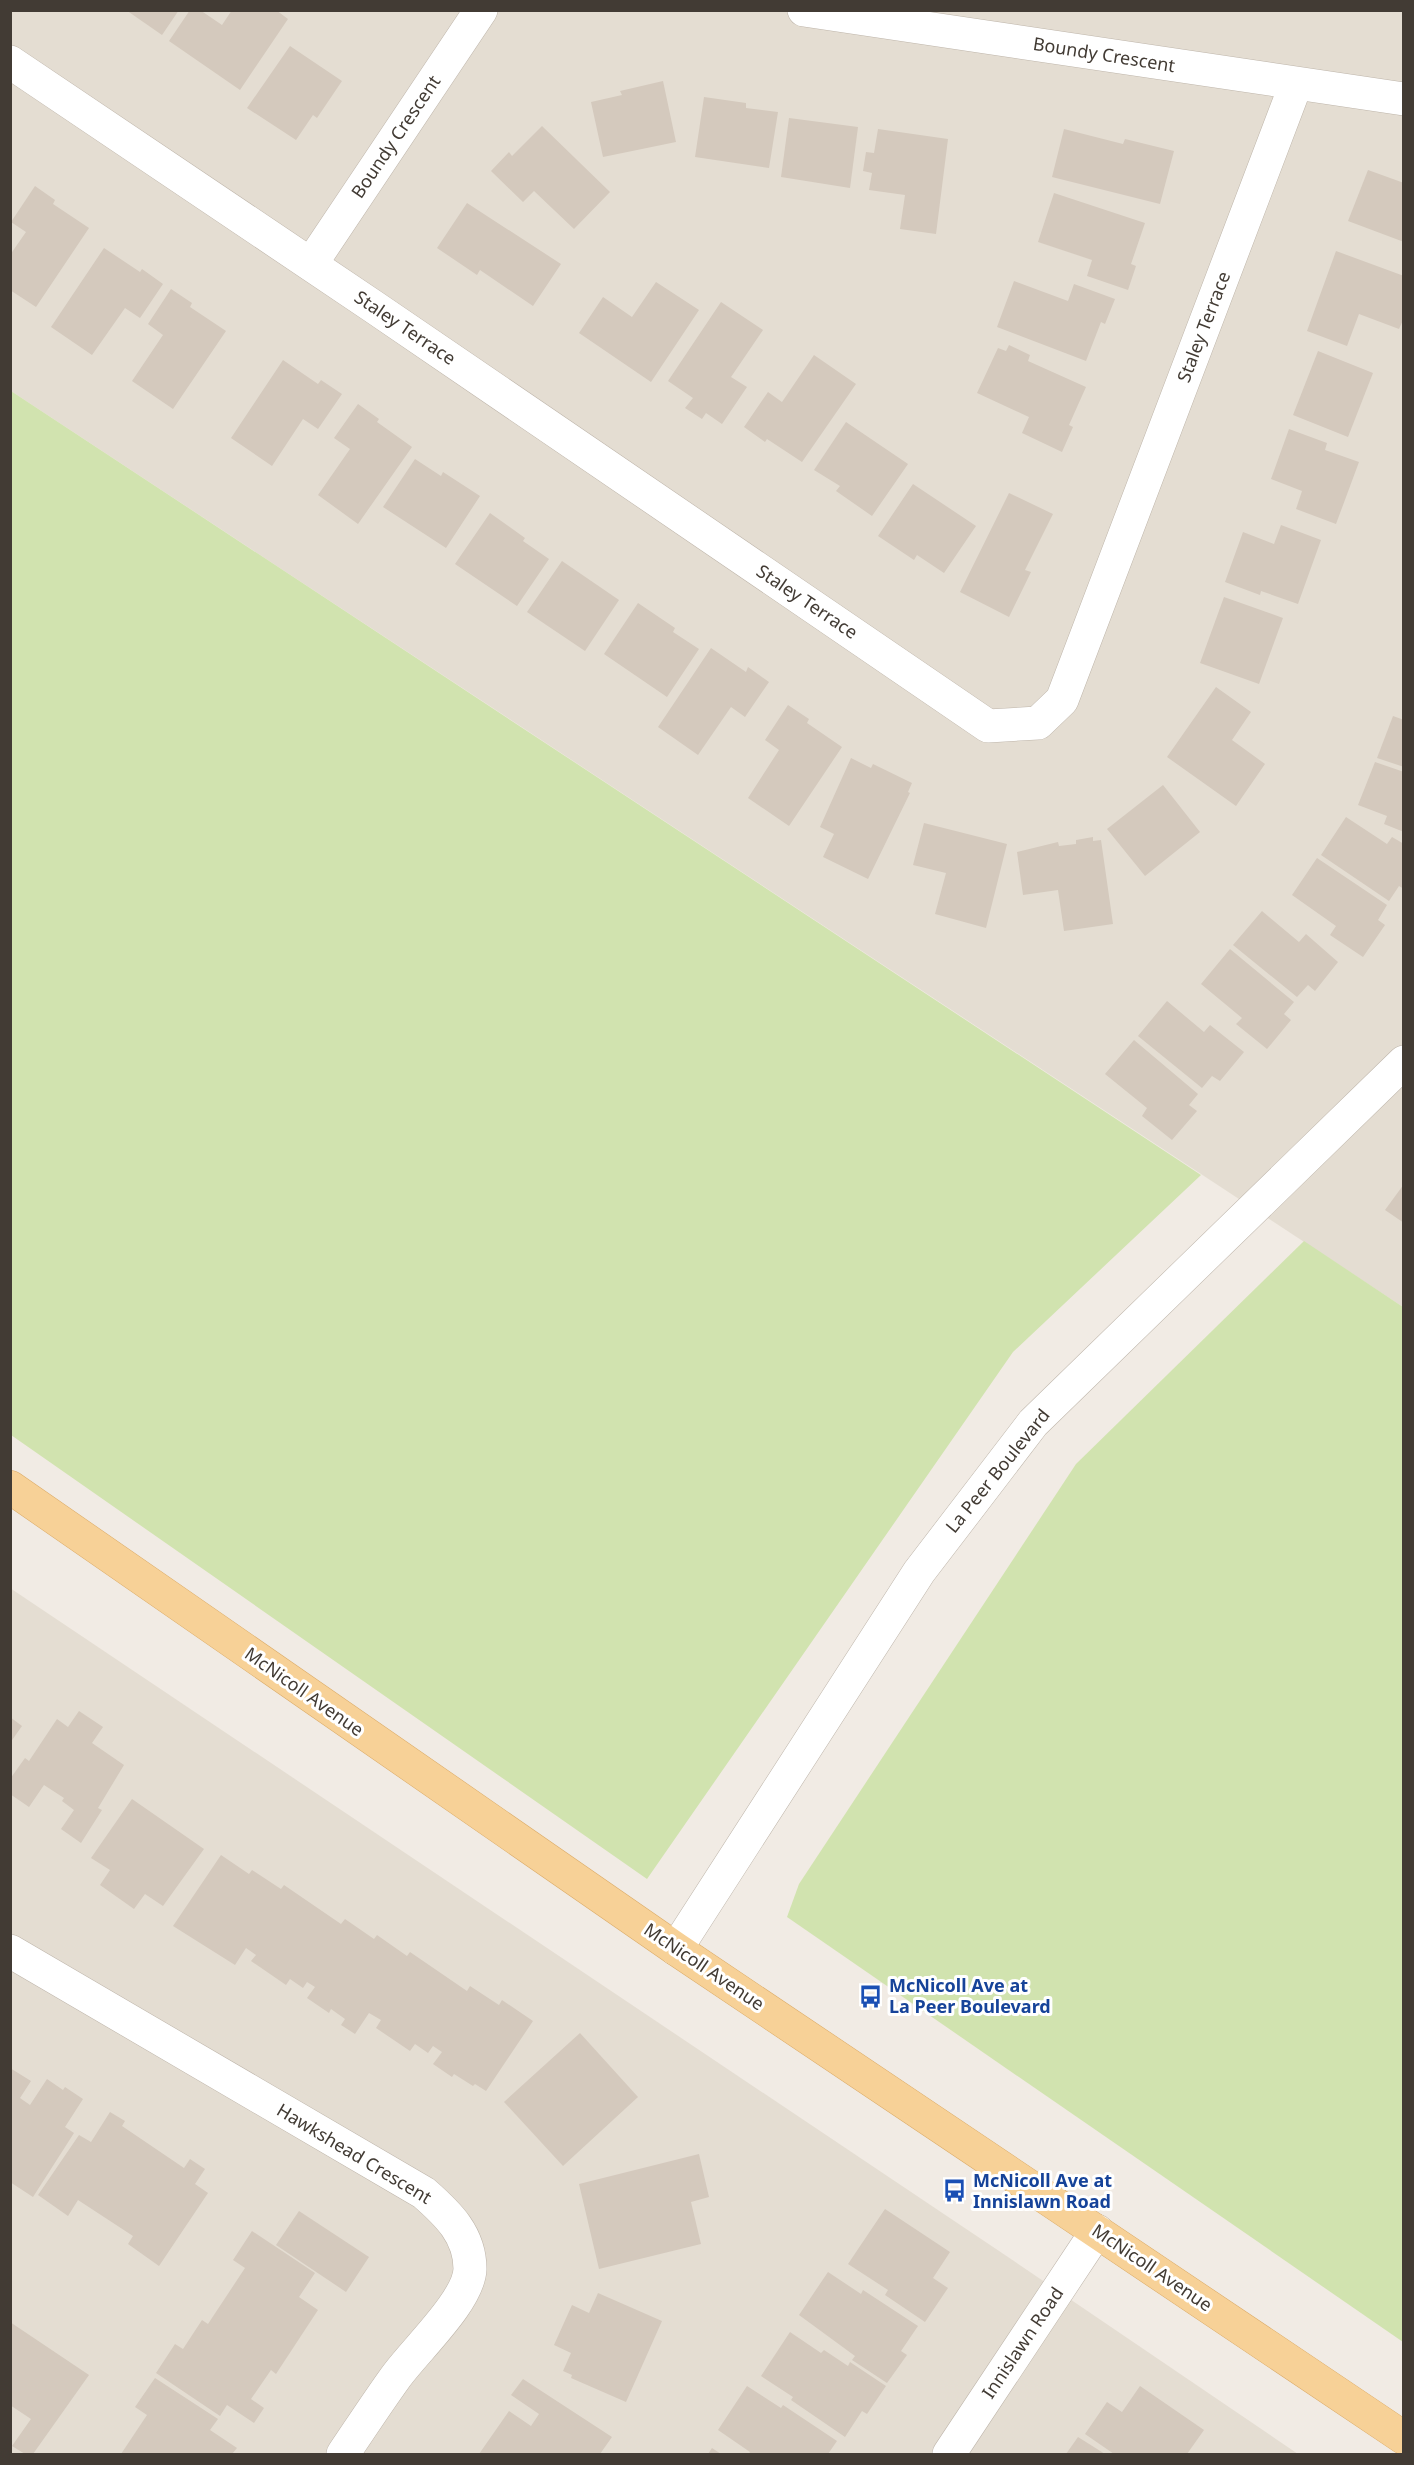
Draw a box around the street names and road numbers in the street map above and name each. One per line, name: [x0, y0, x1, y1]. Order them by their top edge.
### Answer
street label: Boundy Crescent: [1031, 31, 1177, 77]
street label: Boundy Crescent: [345, 70, 445, 203]
street label: Staley Terrace: [1171, 268, 1235, 386]
street label: Staley Terrace: [350, 284, 461, 370]
street label: Staley Terrace: [752, 558, 863, 644]
street label: La Peer Boulevard: [940, 1403, 1055, 1537]
street label: McNicoll Avenue: [240, 1641, 369, 1741]
street label: McNicoll Avenue: [640, 1917, 769, 2015]
street label: Hawkshead Crescent: [273, 2097, 437, 2209]
street label: McNicoll Avenue: [1088, 2218, 1217, 2316]
street label: Innislawn Road: [976, 2282, 1068, 2403]

